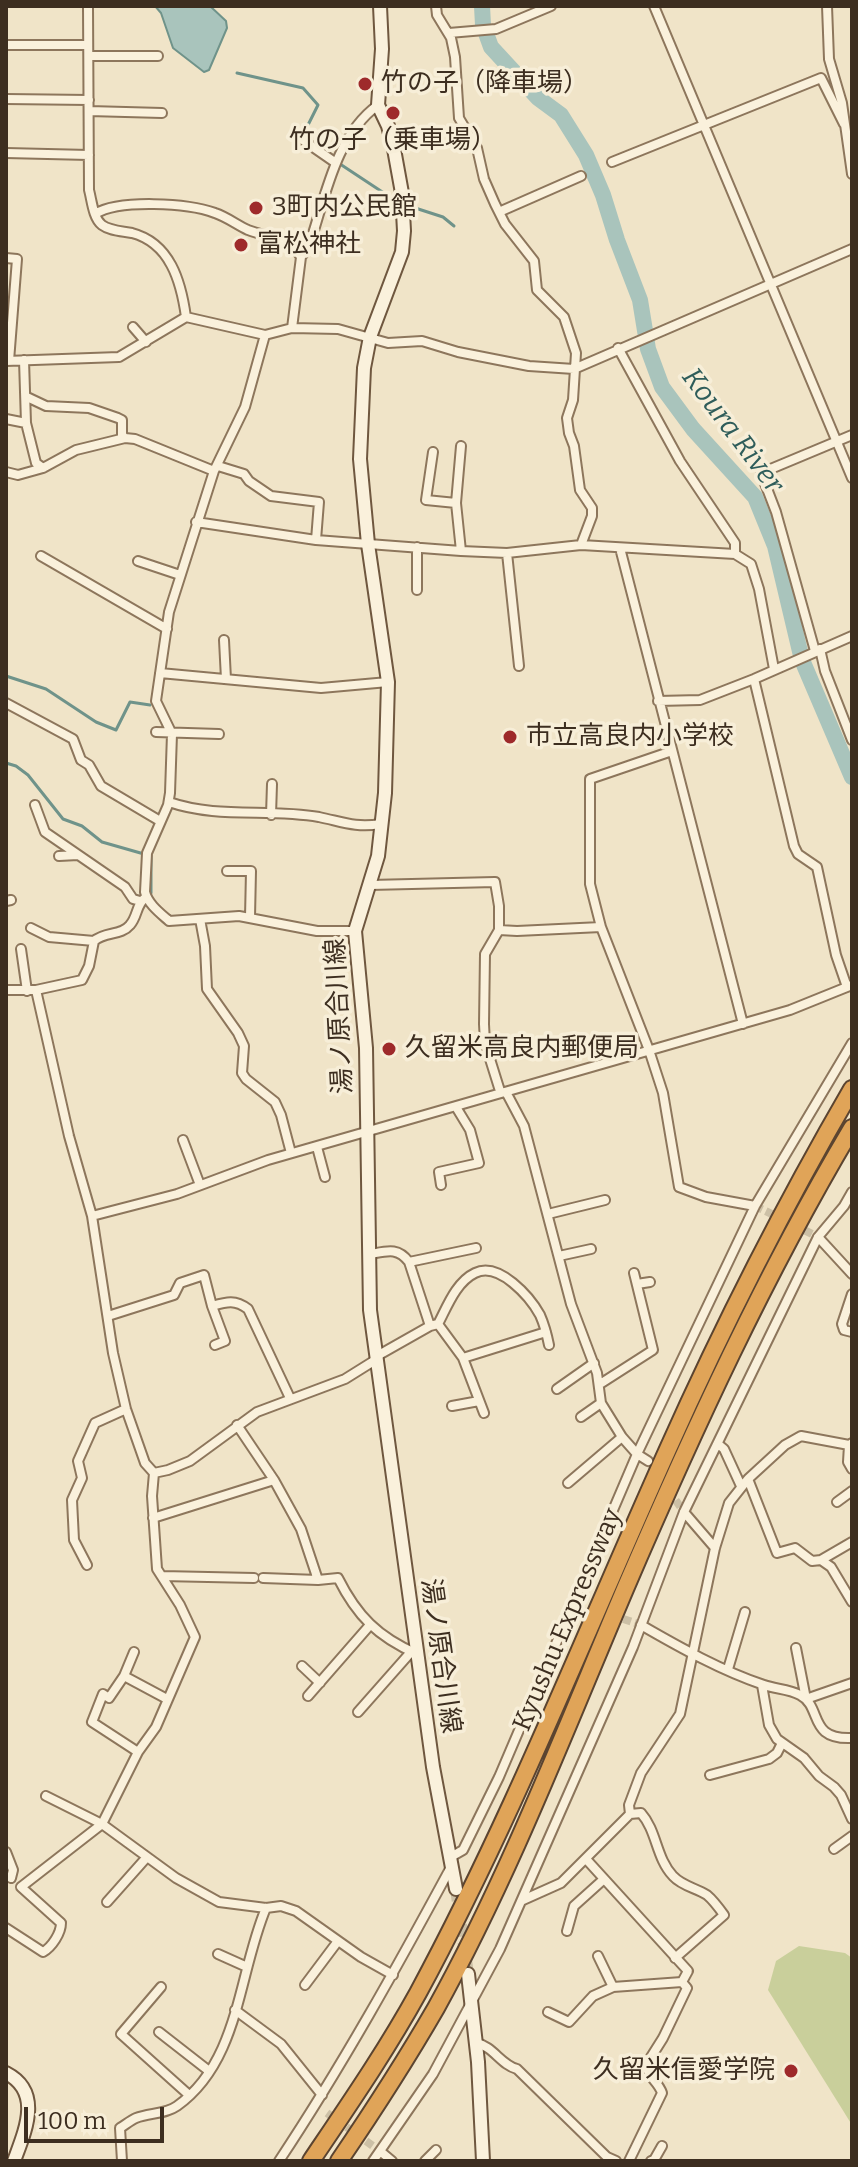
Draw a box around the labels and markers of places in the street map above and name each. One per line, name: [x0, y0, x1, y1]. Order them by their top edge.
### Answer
place label: 竹の子（降車場）: [381, 68, 589, 100]
marker: 竹の子（降車場）: [356, 75, 374, 93]
marker: 竹の子（乗車場）: [384, 104, 402, 122]
place label: 竹の子（乗車場）: [289, 125, 497, 157]
place label: 3町内公民館: [272, 192, 417, 224]
marker: 3町内公民館: [247, 199, 265, 217]
place label: 富松神社: [257, 229, 361, 261]
marker: 富松神社: [232, 236, 250, 254]
place label: 市立高良内小学校: [526, 721, 734, 753]
marker: 市立高良内小学校: [501, 728, 519, 746]
place label: 久留米高良内郵便局: [405, 1033, 639, 1065]
marker: 久留米高良内郵便局: [380, 1040, 398, 1058]
place label: 久留米信愛学院: [593, 2055, 775, 2087]
marker: 久留米信愛学院: [782, 2062, 800, 2080]

